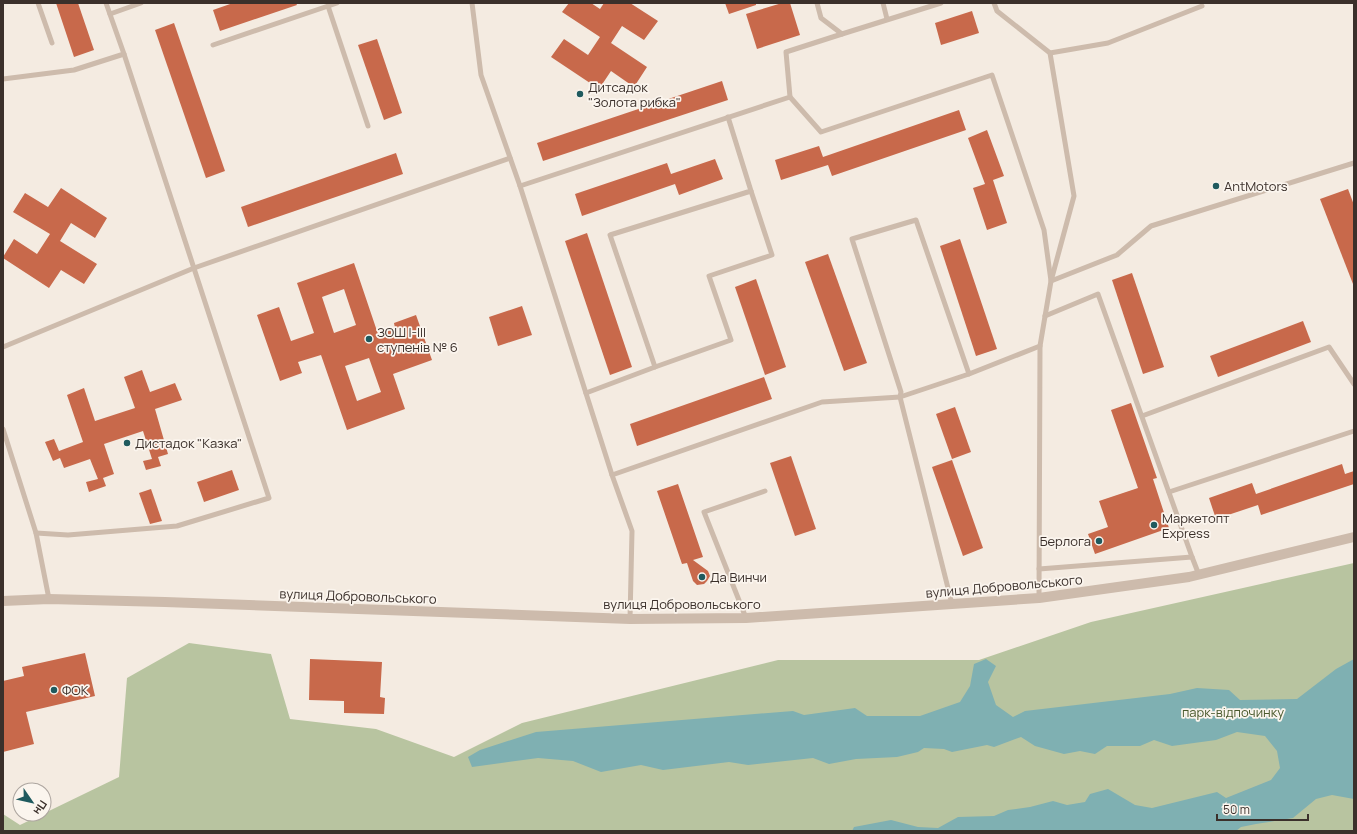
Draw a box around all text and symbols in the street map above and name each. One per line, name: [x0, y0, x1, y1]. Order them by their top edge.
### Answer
place label: Дитсадок "Золота рибка": [588, 78, 681, 111]
marker: Дитсадок "Золота рибка": [575, 89, 585, 99]
place label: AntMotors: [1224, 177, 1288, 195]
marker: AntMotors: [1211, 181, 1221, 191]
place label: ЗОШ І-ІІІ ступенів № 6: [377, 323, 458, 356]
marker: ЗОШ І-ІІІ ступенів № 6: [364, 334, 374, 344]
place label: Дистадок "Казка": [135, 434, 242, 452]
marker: Дистадок "Казка": [122, 438, 132, 448]
place label: Маркетопт Express: [1162, 509, 1230, 542]
marker: Маркетопт Express: [1149, 520, 1159, 530]
place label: Берлога: [1040, 532, 1091, 550]
marker: Берлога: [1094, 536, 1104, 546]
place label: Да Винчи: [710, 568, 767, 586]
street label: вулиця Добровольського: [925, 570, 1083, 602]
marker: Да Винчи: [697, 572, 707, 582]
street label: вулиця Добровольського: [279, 584, 437, 608]
street label: вулиця Добровольського: [603, 595, 761, 613]
place label: ФОК: [62, 681, 89, 699]
marker: ФОК: [49, 685, 59, 695]
park label: парк-відпочинку: [1182, 703, 1284, 721]
north arrow: [12, 782, 52, 822]
scale bar: [1217, 796, 1308, 822]
text: Пн: [30, 798, 51, 818]
text: 50 m: [1223, 801, 1250, 818]

